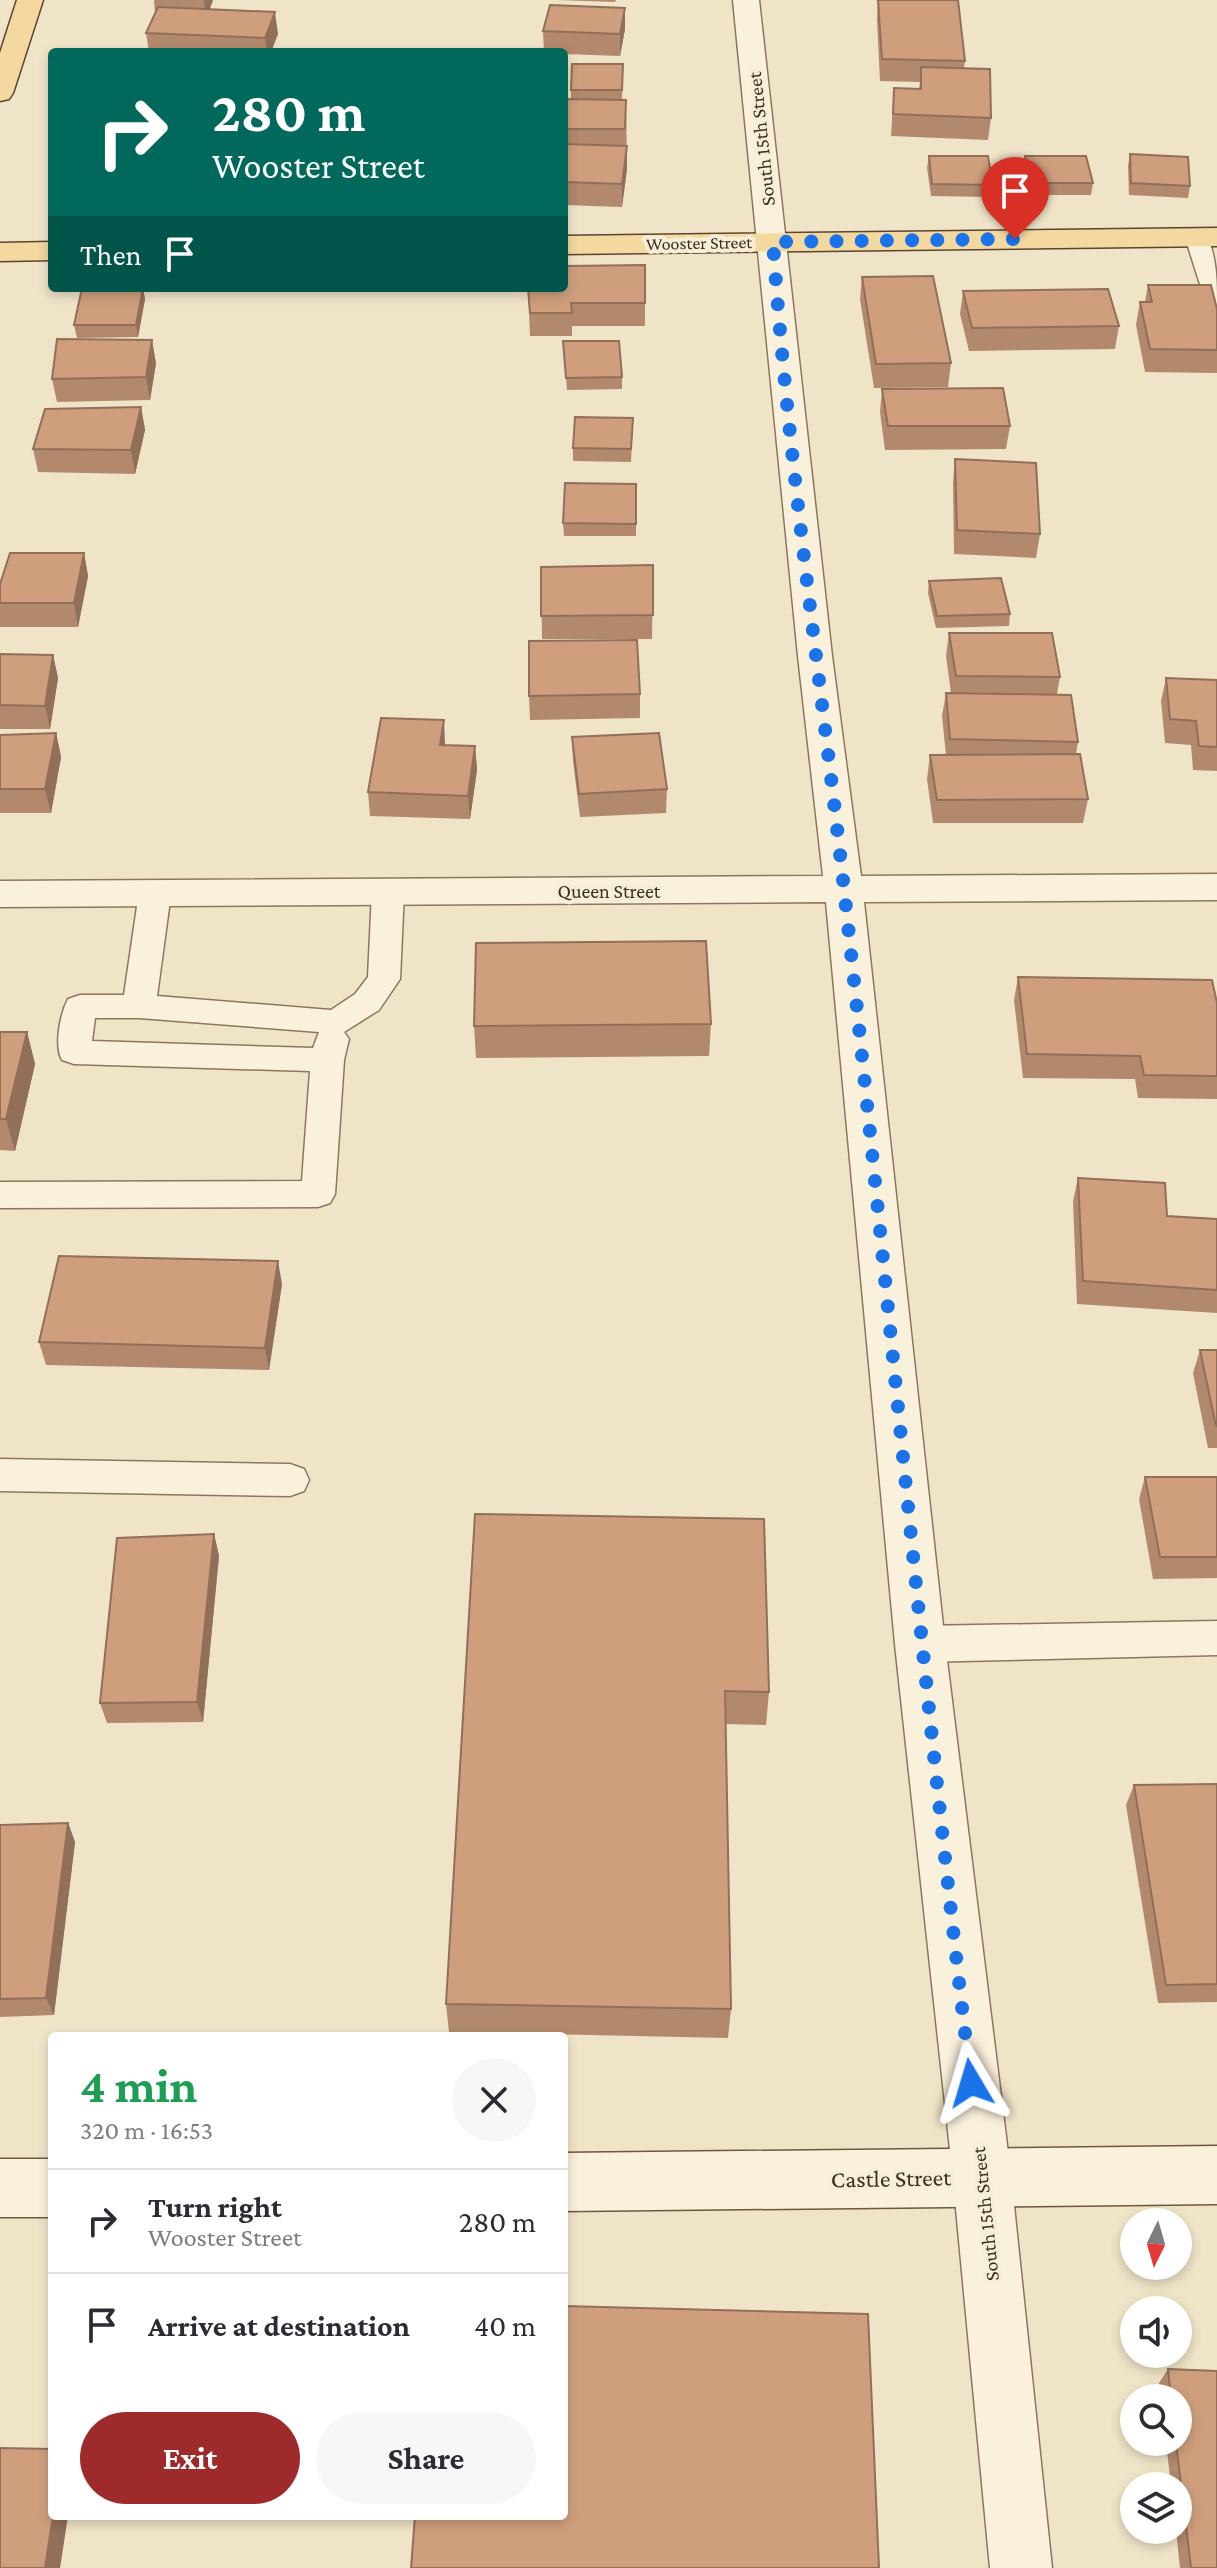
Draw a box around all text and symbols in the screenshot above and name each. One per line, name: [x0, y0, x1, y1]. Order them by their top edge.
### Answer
street label: South 15th Street: [743, 70, 779, 207]
icon: right: [80, 80, 184, 184]
text: 280 m: [212, 81, 365, 143]
text: Wooster Street: [212, 146, 425, 186]
pin: [981, 157, 1049, 239]
icon: arrive: [993, 169, 1037, 213]
icon: arrive: [158, 232, 202, 276]
street label: Wooster Street: [646, 232, 753, 254]
text: Then: [80, 238, 142, 271]
street label: Queen Street: [558, 880, 661, 902]
position arrow: [929, 2041, 1013, 2125]
button: close: [452, 2058, 536, 2142]
text: 4 min: [80, 2059, 197, 2112]
text: 320 m · 16:53: [80, 2116, 213, 2145]
street label: South 15th Street: [967, 2145, 1003, 2282]
street label: Castle Street: [831, 2163, 952, 2193]
text: Turn right: [148, 2190, 282, 2223]
icon: right: [80, 2199, 124, 2243]
text: 280 m: [459, 2205, 536, 2238]
north arrow: [1120, 2208, 1192, 2280]
map controls: [1120, 2208, 1192, 2544]
text: Wooster Street: [148, 2223, 302, 2252]
button: sound: [1120, 2296, 1192, 2368]
icon: arrive: [80, 2303, 124, 2347]
text: Arrive at destination: [148, 2309, 410, 2342]
text: 40 m: [474, 2309, 536, 2342]
button: search: [1120, 2384, 1192, 2456]
button: Exit: [80, 2412, 300, 2504]
button: Share: [316, 2412, 536, 2504]
button: layers: [1120, 2472, 1192, 2544]

